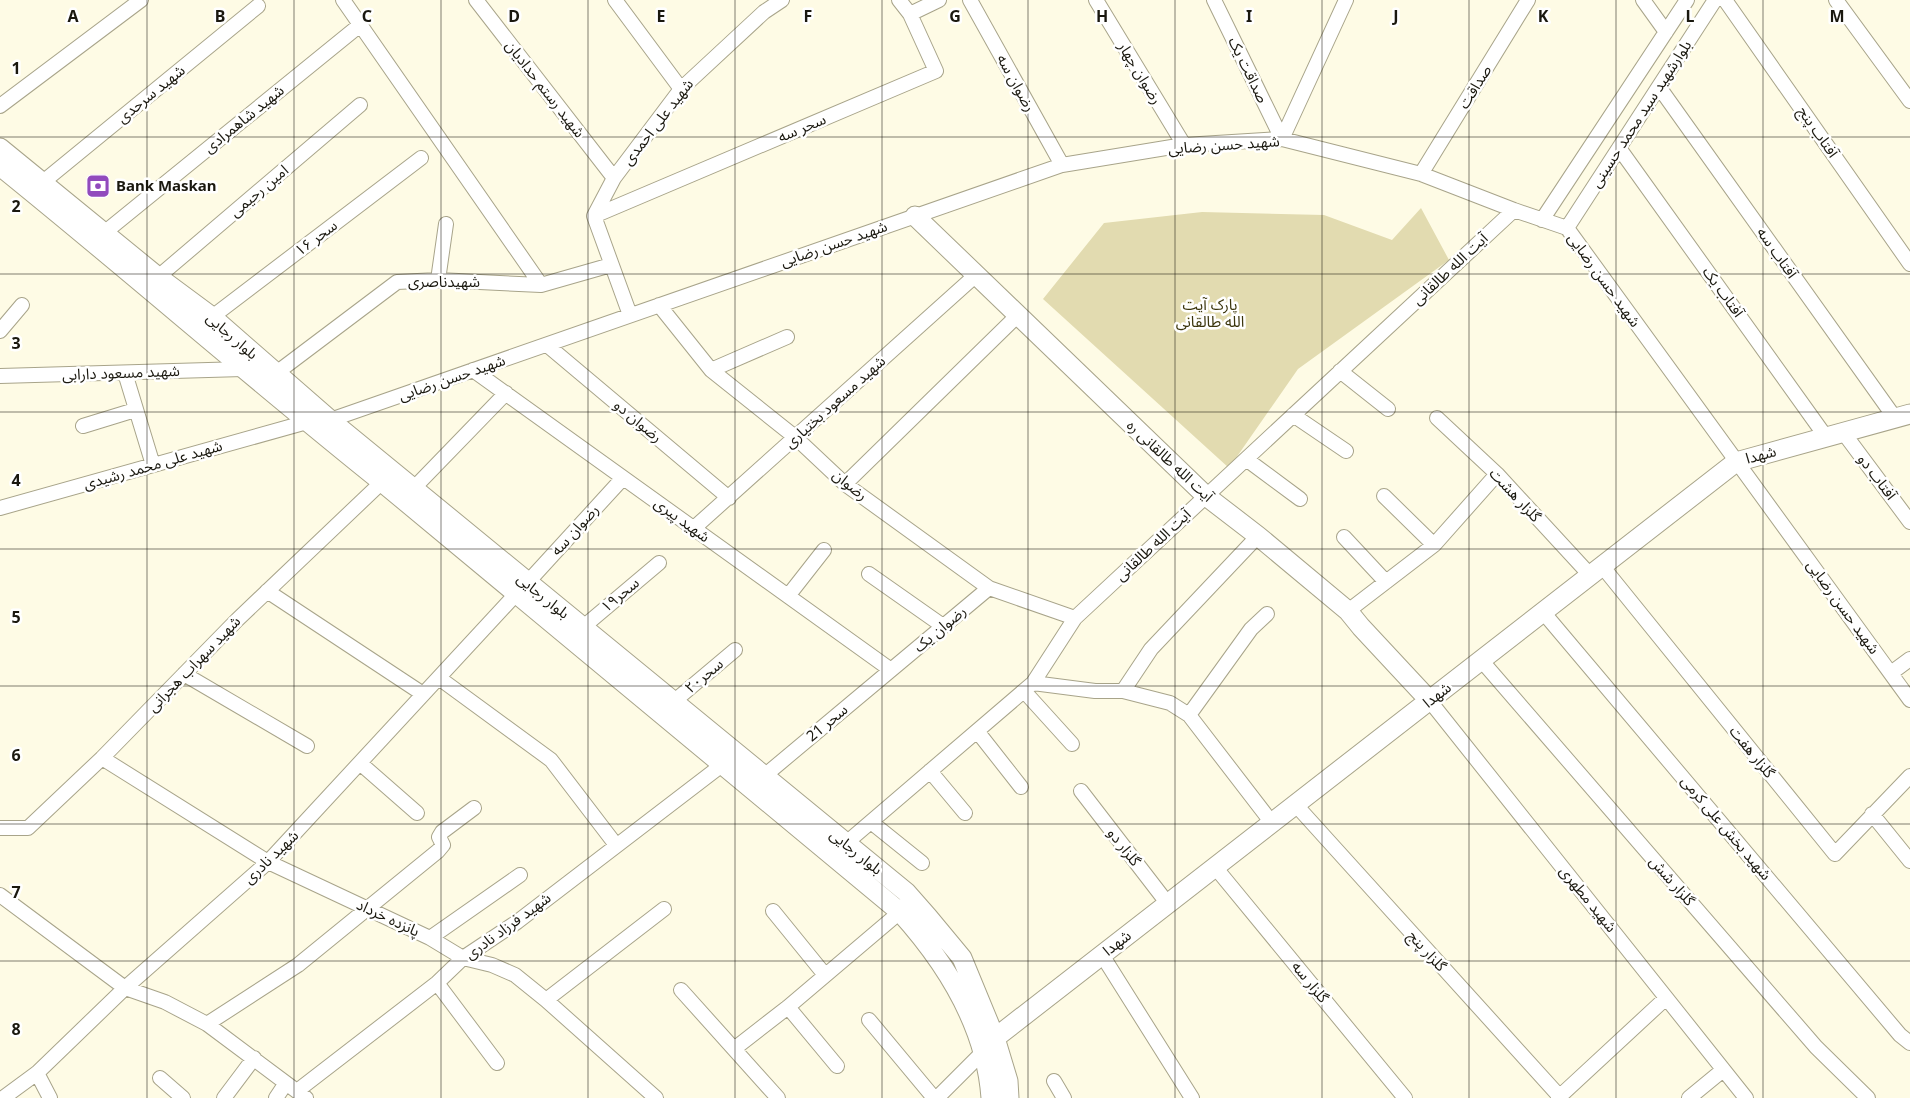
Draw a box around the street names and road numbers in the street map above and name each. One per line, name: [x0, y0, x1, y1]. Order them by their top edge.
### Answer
street label: صداقت یک: [1224, 33, 1273, 106]
street label: شهید رستم حدادیان: [500, 36, 590, 143]
street label: بلوارشهید سید محمد حسینی: [1585, 36, 1695, 191]
street label: رضوان چهار: [1113, 37, 1167, 108]
street label: رضوان سه: [993, 50, 1041, 115]
street label: شهید سرحدی: [112, 59, 189, 127]
street label: صداقت: [1453, 61, 1495, 112]
street label: شهید علی احمدی: [617, 74, 697, 169]
street label: شهید شاهمرادی: [199, 79, 288, 157]
street label: آفتاب پنج: [1791, 102, 1844, 163]
street label: سحر سه: [775, 108, 829, 146]
street label: شهید حسن رضایی: [1167, 130, 1281, 158]
street label: امین رحیمی: [225, 160, 292, 221]
street label: سحر ۱۶: [290, 215, 341, 260]
street label: شهید حسن رضایی: [778, 215, 890, 271]
street label: آفتاب سه: [1753, 223, 1803, 282]
street label: آیت الله طالقانی: [1407, 228, 1492, 309]
street label: شهید حسن رضایی: [1564, 228, 1646, 331]
street label: آفتاب یک: [1699, 262, 1749, 321]
street label: شهیدناصری: [408, 271, 480, 291]
street label: بلوار رجایی: [203, 307, 263, 363]
street label: شهید حسن رضایی: [396, 349, 508, 405]
street label: شهید مسعود بختیاری: [780, 350, 889, 452]
street label: شهید مسعود دارابی: [62, 360, 180, 384]
street label: رضوان دو: [610, 394, 667, 446]
street label: آیت الله طالقانی ره: [1123, 415, 1219, 506]
street label: شهید علی محمد رشیدی: [81, 435, 225, 493]
street label: شهدا: [1743, 440, 1778, 468]
street label: آفتاب دو: [1854, 449, 1902, 504]
street label: گلزار هشت: [1486, 463, 1546, 526]
street label: رضوان: [829, 464, 872, 504]
street label: شهید پیری: [650, 492, 715, 547]
street label: رضوان سه: [546, 499, 603, 559]
street label: آیت الله طالقانی: [1110, 504, 1195, 585]
street label: شهید حسن رضایی: [1803, 555, 1885, 658]
street label: بلوار رجایی: [513, 568, 574, 623]
street label: سحر۱۹: [596, 572, 643, 616]
street label: رضوان یک: [909, 600, 970, 656]
street label: شهید سهراب هجرانی: [142, 611, 245, 716]
street label: سحر۲۰: [680, 653, 727, 697]
street label: شهدا: [1418, 677, 1455, 712]
street label: سحر 21: [801, 699, 851, 745]
street label: گلزار هفت: [1726, 721, 1780, 782]
street label: شهید بخش علی کرمی: [1677, 771, 1777, 884]
street label: گلزار دو: [1104, 823, 1146, 870]
street label: بلوار رجایی: [826, 824, 887, 879]
street label: شهید نادری: [238, 825, 302, 888]
street label: گلزار شش: [1646, 851, 1701, 910]
street label: شهید مطهری: [1556, 861, 1622, 936]
street label: شهید فرزاد نادری: [460, 887, 555, 963]
street label: پانزده خرداد: [353, 894, 423, 941]
street label: شهدا: [1098, 925, 1135, 960]
street label: گلزار پنج: [1402, 926, 1452, 978]
street label: گلزار سه: [1288, 956, 1334, 1007]

